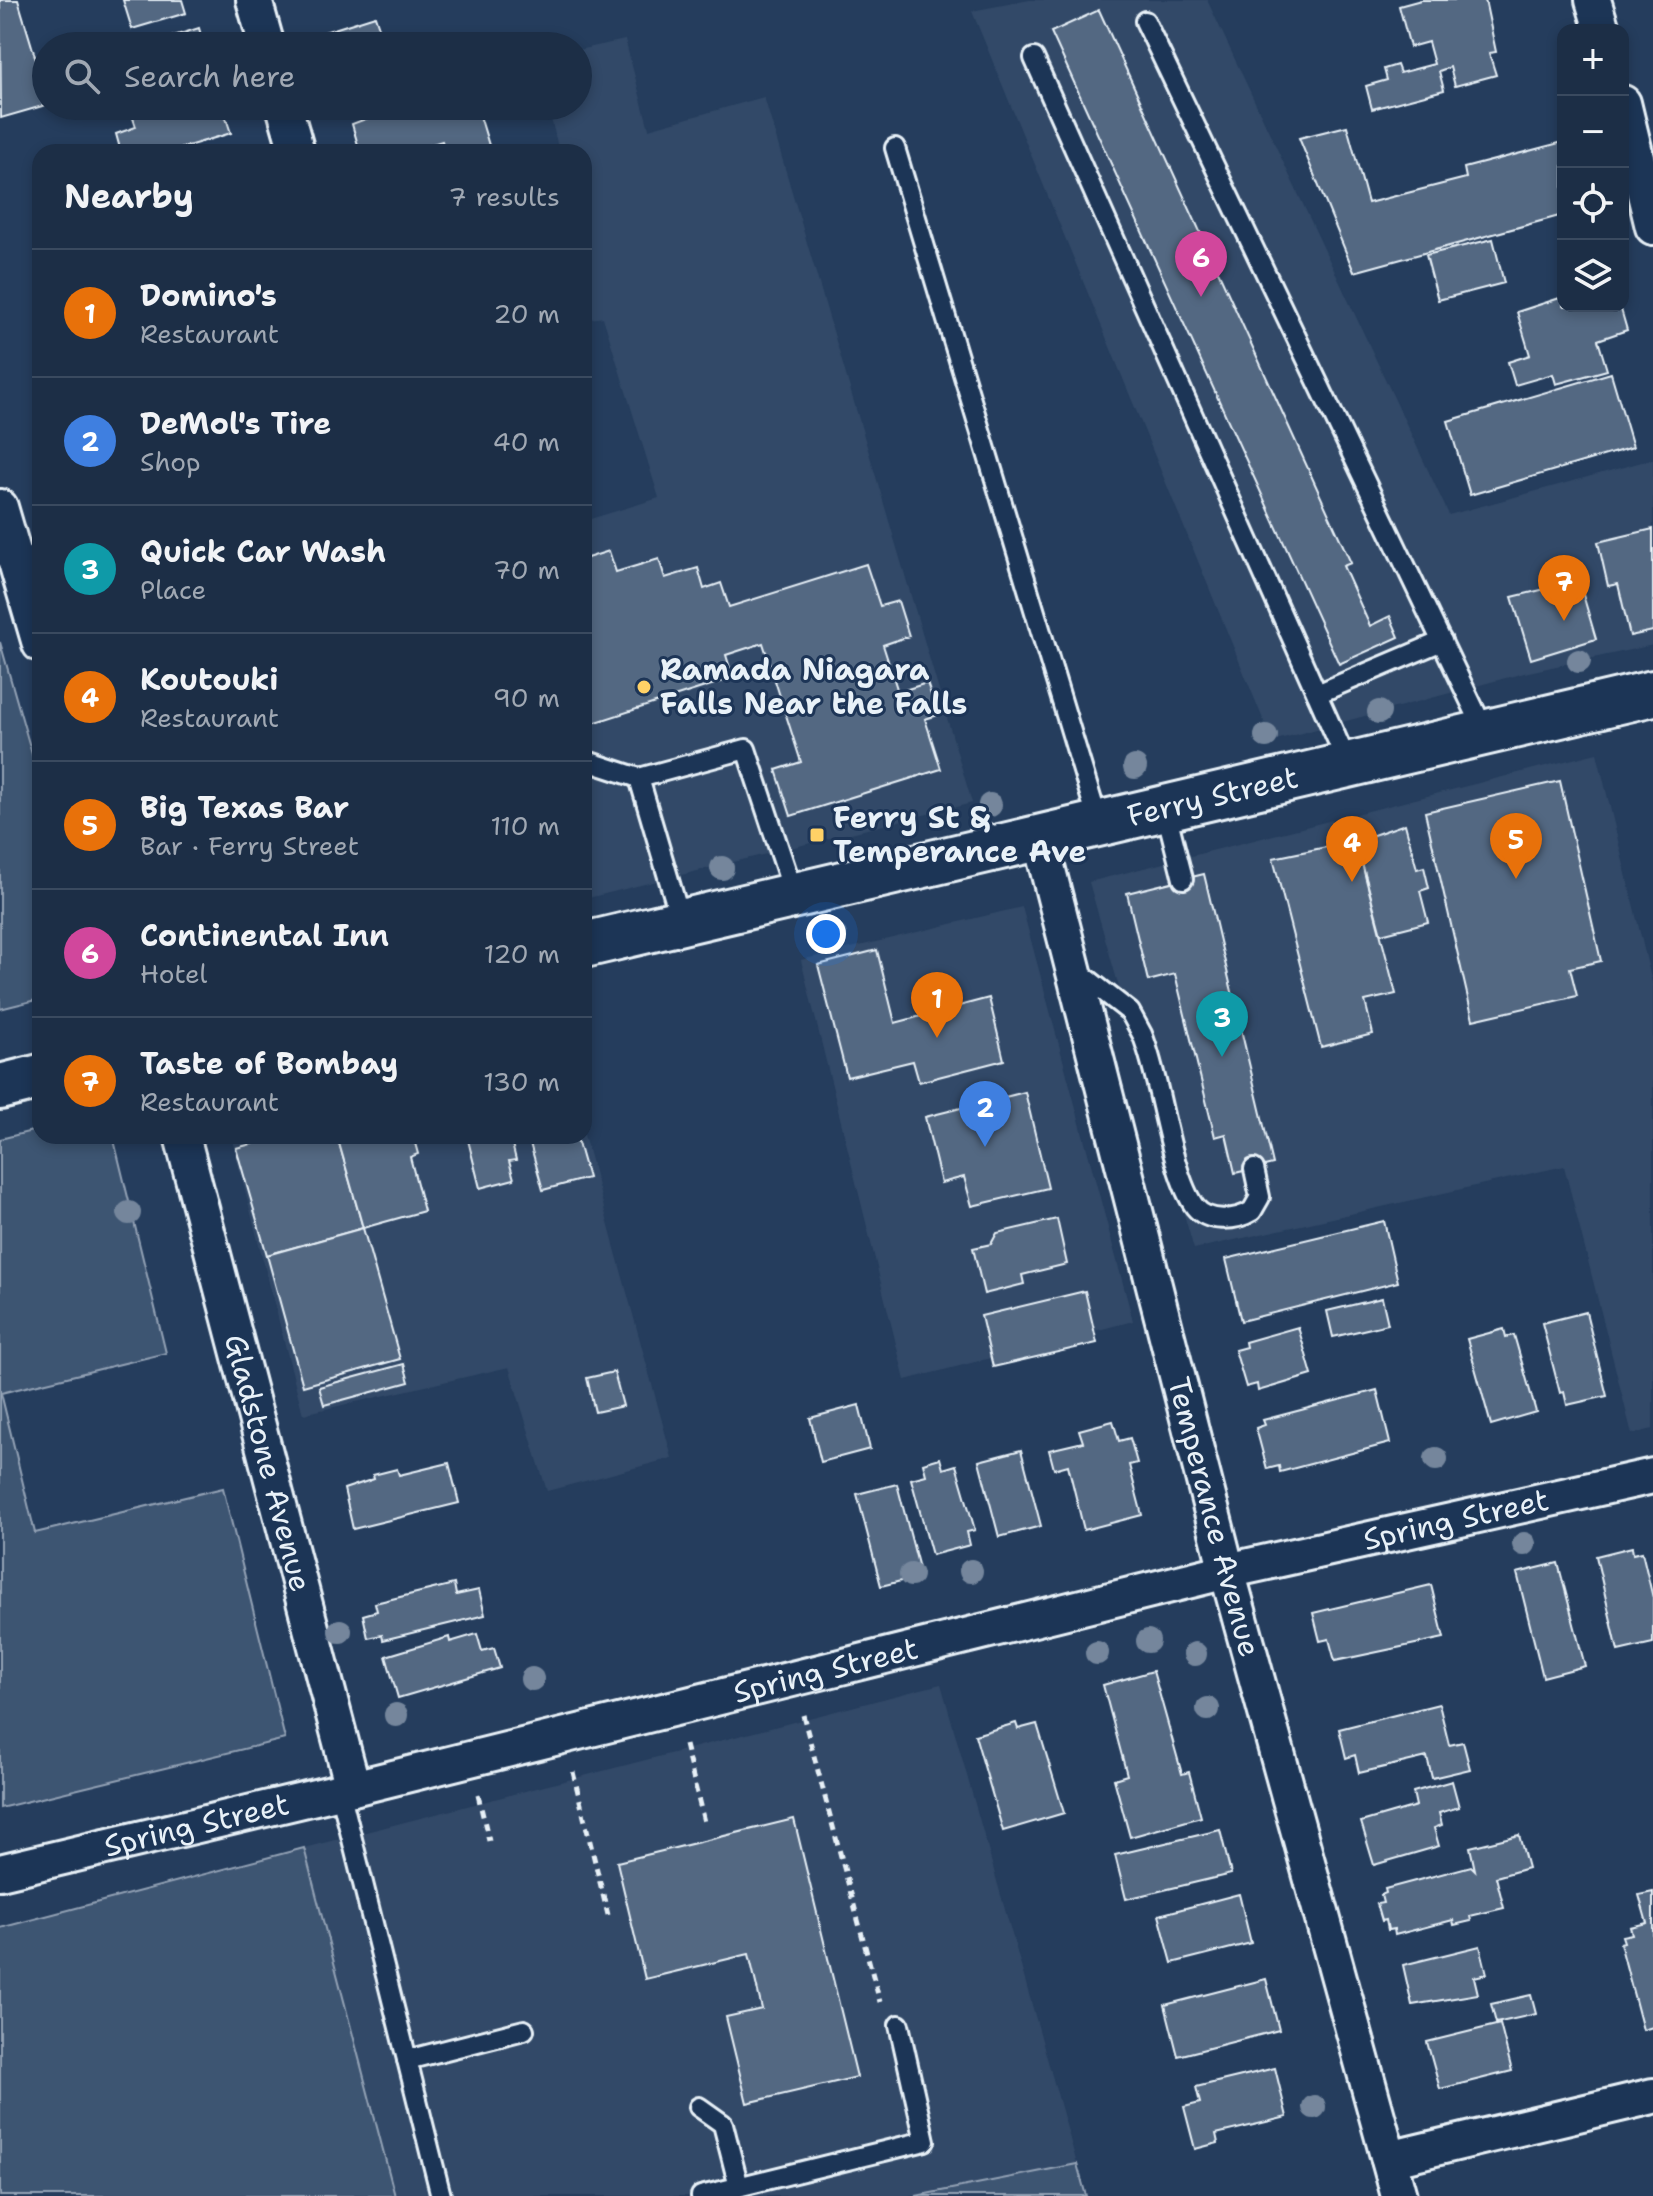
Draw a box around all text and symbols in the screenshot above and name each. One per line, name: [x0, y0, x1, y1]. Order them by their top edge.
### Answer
map controls: [1557, 24, 1629, 312]
button: +: [1557, 24, 1629, 96]
search box: [32, 32, 592, 120]
icon: search: [60, 54, 104, 98]
text: Search here: [124, 56, 295, 97]
button: −: [1557, 96, 1629, 168]
button: locate: [1557, 168, 1629, 240]
text: Nearby: [64, 173, 194, 219]
text: 7 results: [448, 179, 560, 214]
pin: 6: [1175, 231, 1227, 297]
button: layers: [1557, 240, 1629, 312]
text: Domino's: [140, 275, 277, 316]
text: 1: [84, 296, 96, 331]
text: 20 m: [493, 296, 560, 331]
text: Restaurant: [140, 316, 279, 351]
text: DeMol's Tire: [140, 403, 331, 444]
text: 2: [81, 424, 99, 459]
text: 40 m: [493, 424, 560, 459]
text: Shop: [140, 444, 201, 479]
text: Quick Car Wash: [140, 531, 386, 572]
text: 3: [81, 552, 99, 587]
text: 70 m: [493, 552, 560, 587]
pin: 7: [1538, 555, 1590, 621]
text: Place: [140, 572, 206, 607]
place label: Ramada Niagara Falls Near the Falls: [660, 649, 967, 724]
text: Koutouki: [140, 659, 278, 700]
marker: Ramada Niagara Falls Near the Falls: [635, 678, 653, 696]
text: 4: [81, 680, 99, 715]
text: 90 m: [493, 680, 560, 715]
text: Restaurant: [140, 700, 279, 735]
street label: Ferry Street: [1123, 756, 1302, 836]
text: Big Texas Bar: [140, 787, 349, 828]
place label: Ferry St & Temperance Ave: [833, 797, 1087, 872]
text: 5: [82, 808, 98, 843]
text: 110 m: [490, 808, 560, 843]
pin: 5: [1490, 813, 1542, 879]
pin: 4: [1326, 816, 1378, 882]
marker: Ferry St & Temperance Ave: [808, 826, 826, 844]
text: Bar · Ferry Street: [140, 828, 359, 863]
your location: [806, 914, 846, 954]
text: Continental Inn: [140, 915, 389, 956]
text: 6: [81, 936, 99, 971]
text: 120 m: [484, 936, 560, 971]
text: Hotel: [140, 956, 207, 991]
pin: 1: [911, 972, 963, 1038]
pin: 3: [1196, 991, 1248, 1057]
text: Taste of Bombay: [140, 1043, 398, 1084]
text: 7: [81, 1064, 99, 1099]
text: 130 m: [483, 1064, 560, 1099]
pin: 2: [959, 1081, 1011, 1147]
text: Restaurant: [140, 1084, 279, 1119]
street label: Gladstone Avenue: [215, 1330, 322, 1596]
street label: Temperance Avenue: [1158, 1373, 1271, 1661]
street label: Spring Street: [1359, 1479, 1552, 1560]
street label: Spring Street: [729, 1627, 922, 1713]
street label: Spring Street: [100, 1783, 293, 1867]

